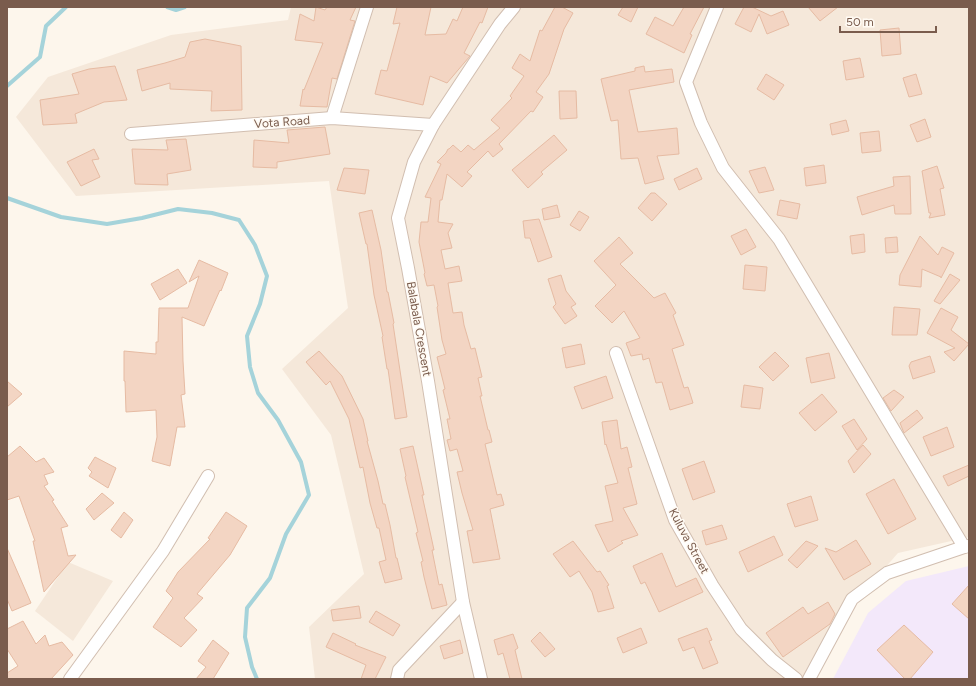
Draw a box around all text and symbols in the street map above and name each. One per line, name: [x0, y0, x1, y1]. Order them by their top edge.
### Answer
scale bar: [840, 8, 936, 34]
text: 50 m: [846, 15, 874, 29]
street label: Vota Road: [254, 113, 310, 131]
street label: Balabala Crescent: [404, 280, 434, 378]
street label: Kuluva Street: [666, 506, 712, 577]

